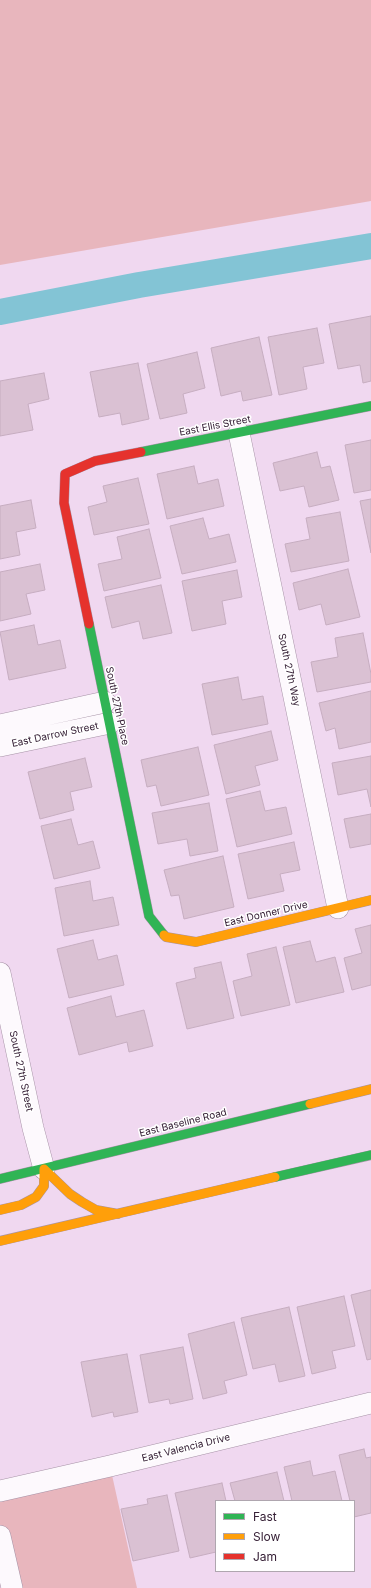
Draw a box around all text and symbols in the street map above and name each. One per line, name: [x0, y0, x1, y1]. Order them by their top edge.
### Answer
street label: East Ellis Street: [178, 413, 252, 439]
street label: South 27th Way: [275, 632, 303, 708]
street label: South 27th Place: [103, 666, 131, 746]
street label: East Darrow Street: [11, 720, 99, 750]
street label: East Donner Drive: [223, 899, 309, 929]
street label: South 27th Street: [7, 1030, 35, 1112]
street label: East Baseline Road: [138, 1106, 228, 1140]
street label: East Valencia Drive: [141, 1431, 231, 1465]
legend: [215, 1500, 355, 1572]
text: Fast: [253, 1509, 277, 1524]
text: Slow: [253, 1529, 280, 1544]
text: Jam: [253, 1549, 277, 1564]

